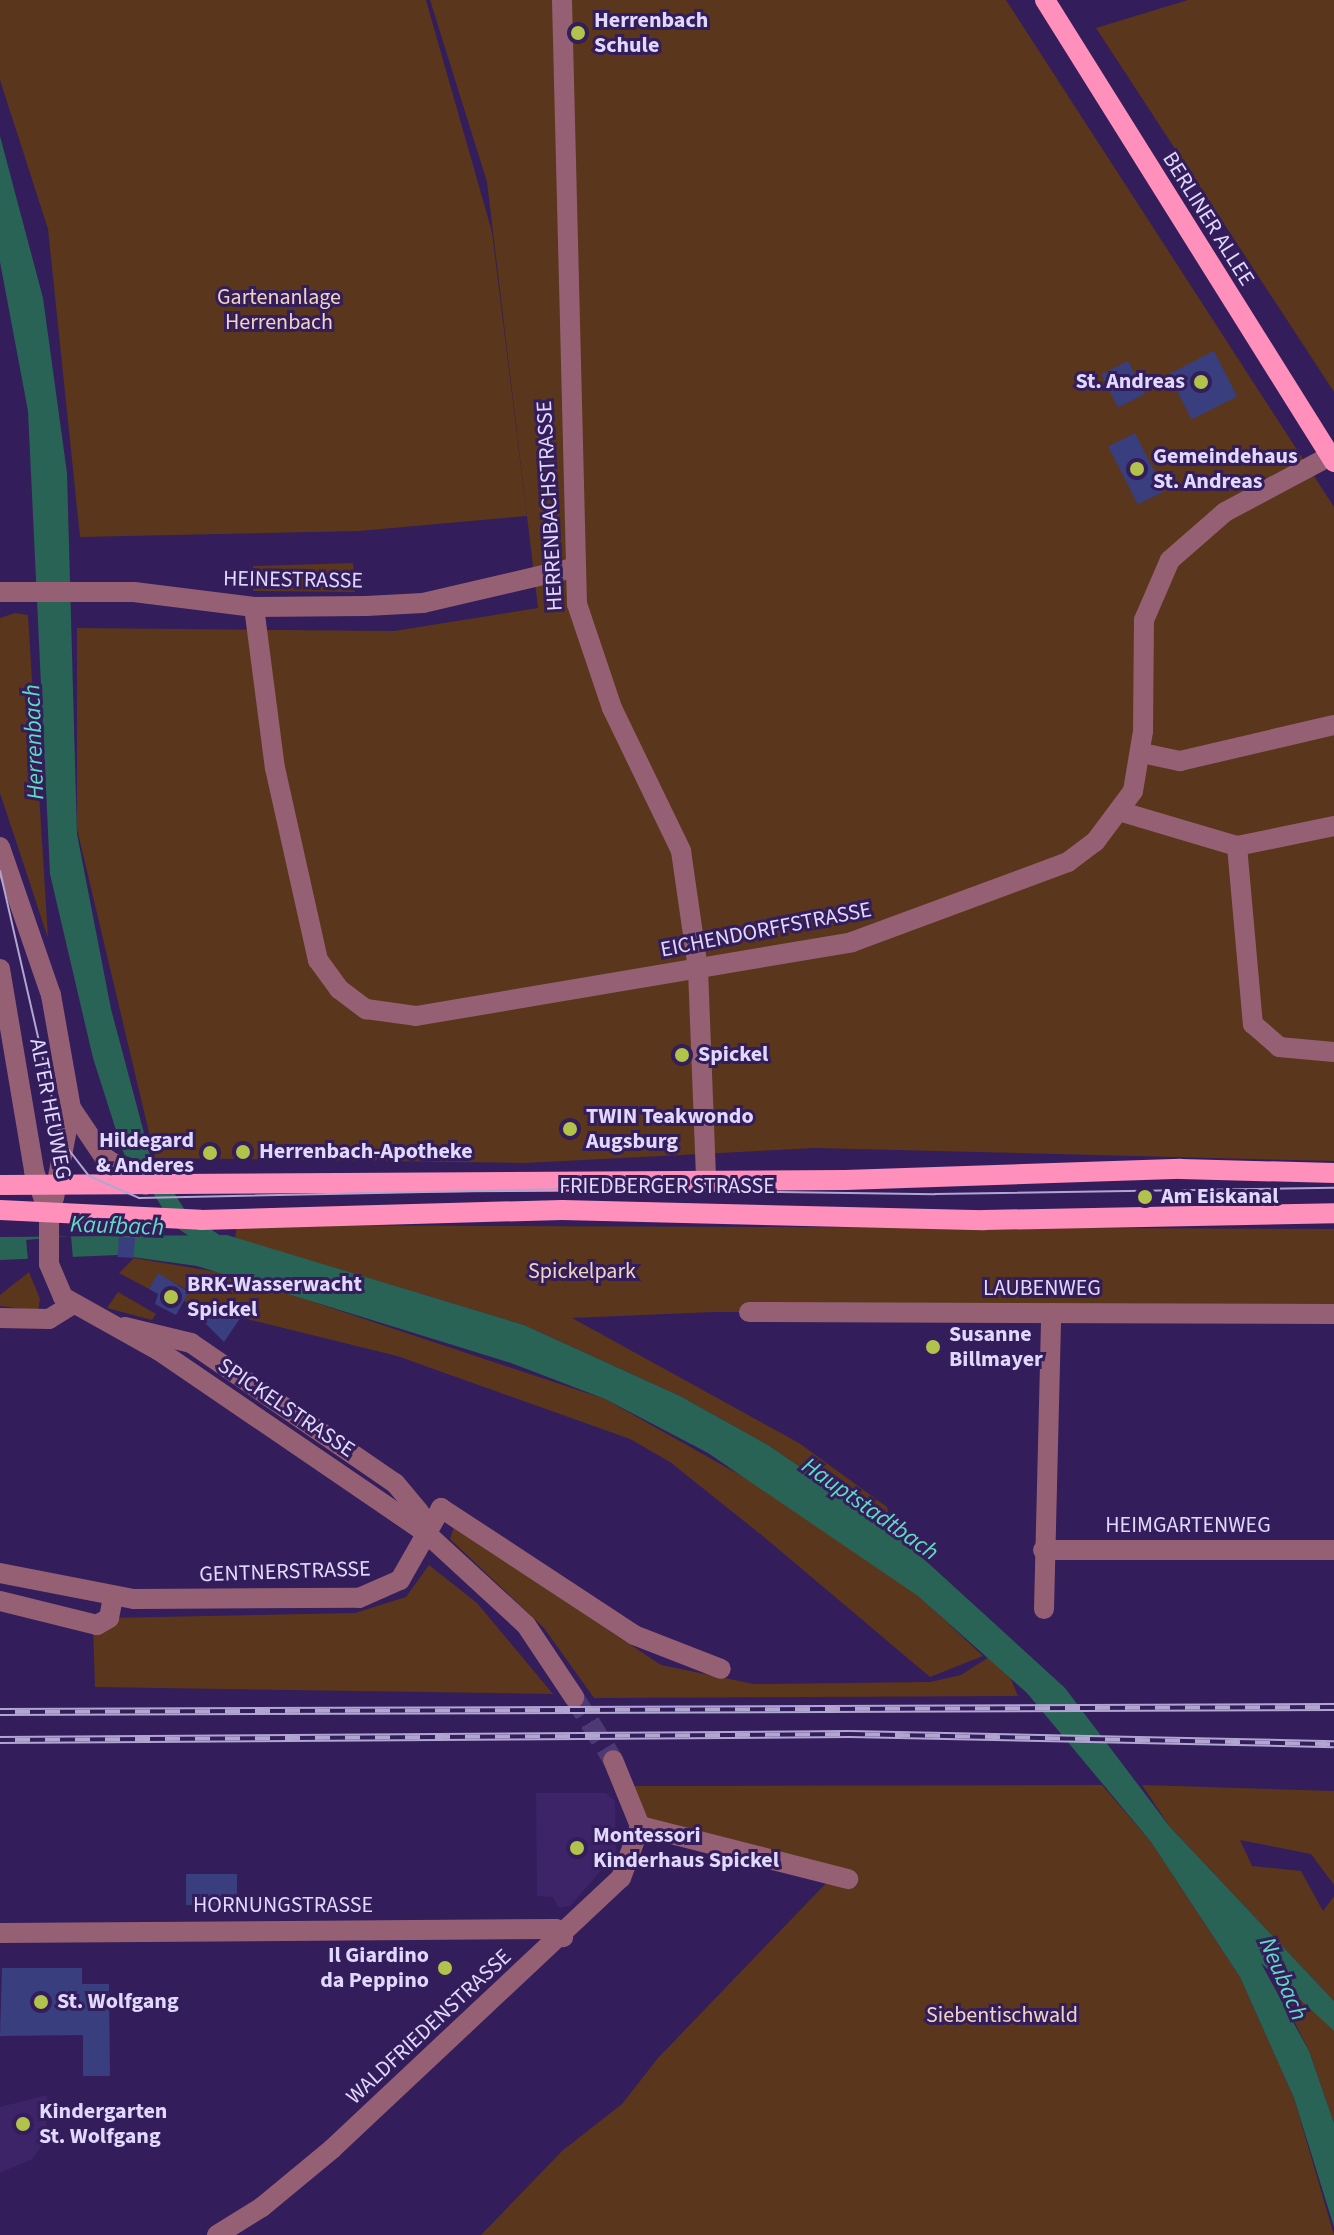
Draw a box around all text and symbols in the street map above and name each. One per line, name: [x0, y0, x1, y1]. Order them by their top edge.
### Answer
place label: Herrenbach Schule: [594, 7, 708, 58]
marker: Herrenbach Schule: [569, 24, 587, 42]
street label: BERLINER ALLEE: [1156, 147, 1260, 291]
park label: Gartenanlage Herrenbach: [217, 284, 341, 336]
place label: St. Andreas: [1075, 369, 1185, 395]
marker: St. Andreas: [1192, 373, 1210, 391]
street label: HERRENBACHSTRASSE: [531, 400, 569, 612]
place label: Gemeindehaus St. Andreas: [1153, 443, 1298, 494]
marker: Gemeindehaus St. Andreas: [1128, 460, 1146, 478]
street label: HEINESTRASSE: [223, 566, 363, 594]
water label: Herrenbach: [18, 684, 50, 800]
street label: EICHENDORFFSTRASSE: [658, 897, 874, 963]
street label: ALTER HEUWEG: [23, 1036, 77, 1182]
place label: Spickel: [698, 1042, 768, 1068]
marker: Spickel: [673, 1046, 691, 1064]
place label: TWIN Teakwondo Augsburg: [586, 1103, 754, 1154]
marker: TWIN Teakwondo Augsburg: [561, 1120, 579, 1138]
place label: Hildegard & Anderes: [96, 1127, 194, 1178]
place label: Herrenbach-Apotheke: [259, 1139, 473, 1165]
marker: Herrenbach-Apotheke: [234, 1143, 252, 1161]
marker: Hildegard & Anderes: [201, 1144, 219, 1162]
street label: FRIEDBERGER STRASSE: [559, 1174, 775, 1200]
place label: Am Eiskanal: [1161, 1184, 1279, 1210]
marker: Am Eiskanal: [1136, 1188, 1154, 1206]
water label: Kaufbach: [70, 1210, 164, 1242]
park label: Spickelpark: [528, 1259, 636, 1285]
place label: BRK-Wasserwacht Spickel: [187, 1271, 362, 1322]
street label: LAUBENWEG: [983, 1276, 1101, 1302]
marker: BRK-Wasserwacht Spickel: [162, 1288, 180, 1306]
place label: Susanne Billmayer: [949, 1321, 1043, 1372]
marker: Susanne Billmayer: [924, 1338, 942, 1356]
street label: SPICKELSTRASSE: [213, 1353, 359, 1463]
water label: Hauptstadtbach: [796, 1451, 944, 1567]
street label: HEIMGARTENWEG: [1105, 1513, 1271, 1539]
street label: GENTNERSTRASSE: [199, 1556, 371, 1588]
place label: Montessori Kinderhaus Spickel: [593, 1822, 779, 1874]
marker: Montessori Kinderhaus Spickel: [568, 1839, 586, 1857]
street label: HORNUNGSTRASSE: [193, 1893, 373, 1919]
water label: Neubach: [1253, 1933, 1313, 2025]
place label: Il Giardino da Peppino: [320, 1942, 429, 1994]
street label: WALDFRIEDENSTRASSE: [341, 1944, 517, 2110]
marker: Il Giardino da Peppino: [436, 1959, 454, 1977]
place label: St. Wolfgang: [57, 1989, 179, 2015]
marker: St. Wolfgang: [32, 1993, 50, 2011]
park label: Siebentischwald: [926, 2003, 1078, 2029]
place label: Kindergarten St. Wolfgang: [39, 2098, 167, 2150]
marker: Kindergarten St. Wolfgang: [14, 2115, 32, 2133]

